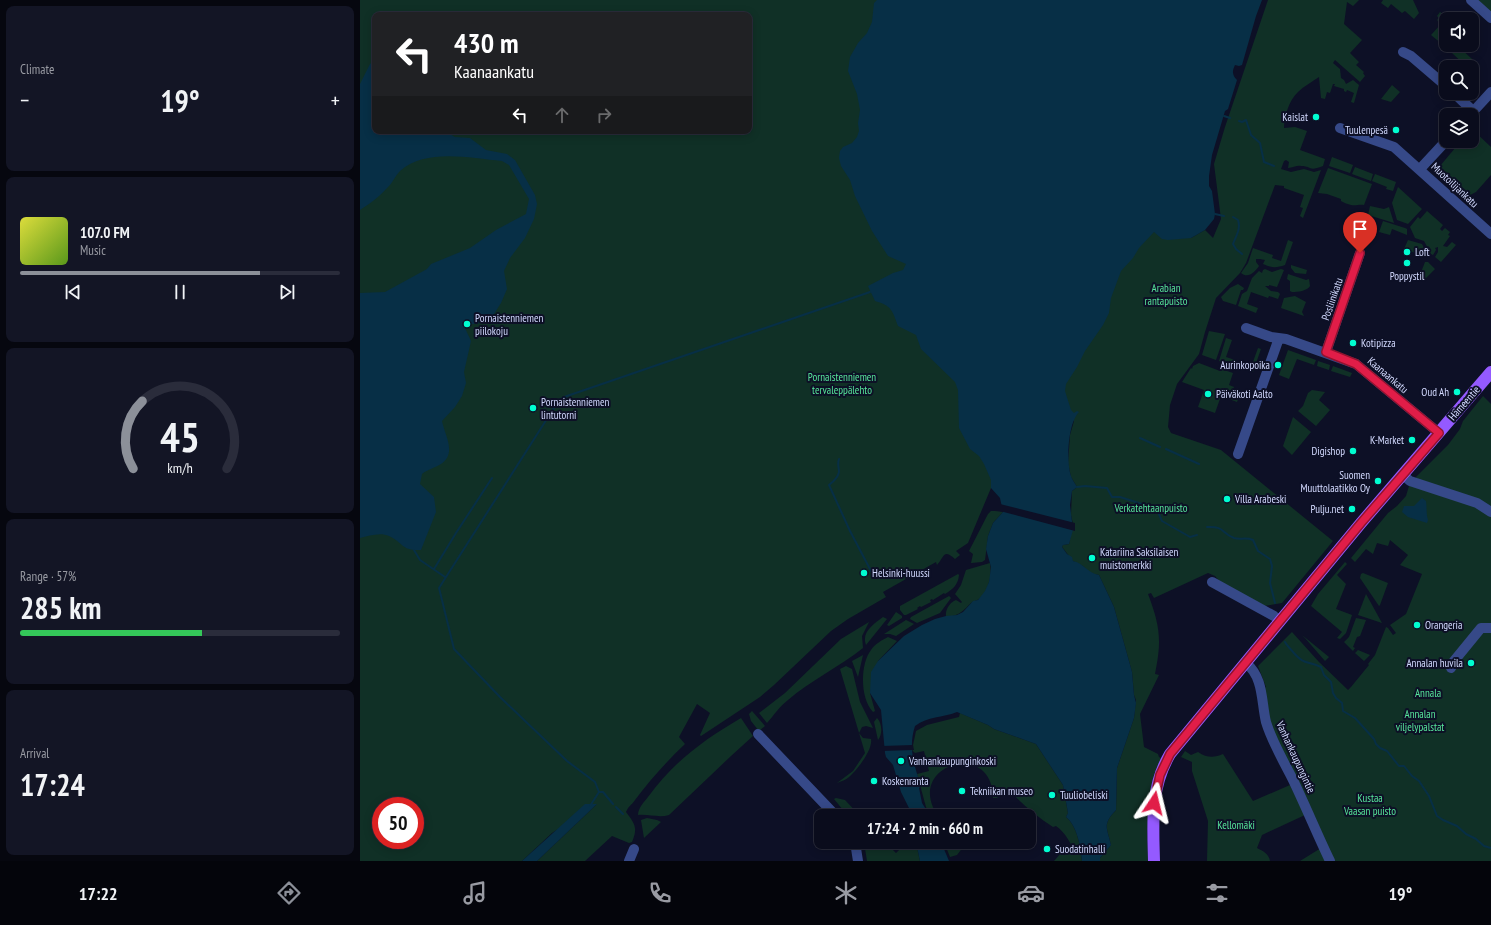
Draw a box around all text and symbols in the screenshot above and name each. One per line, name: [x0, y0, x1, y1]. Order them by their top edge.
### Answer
map controls: [1439, 12, 1479, 148]
button: sound: [1439, 12, 1479, 52]
text: 430 m: [454, 24, 518, 61]
icon: left: [388, 28, 440, 80]
text: Kaanaankatu: [454, 60, 534, 83]
button: search: [1439, 60, 1479, 100]
text: Climate: [20, 61, 54, 78]
text: 19°: [160, 81, 200, 120]
text: −: [20, 86, 29, 114]
text: +: [331, 86, 340, 114]
icon: left: [509, 104, 531, 126]
icon: ahead: [551, 104, 573, 126]
icon: right: [593, 104, 615, 126]
button: layers: [1439, 108, 1479, 148]
place label: Kaislat: [1282, 110, 1308, 124]
marker: Kaislat: [1311, 112, 1321, 122]
place label: Tuulenpesä: [1345, 123, 1388, 137]
marker: Tuulenpesä: [1391, 125, 1401, 135]
street label: Muotoilijankatu: [1428, 160, 1482, 211]
pin: [1343, 212, 1377, 253]
icon: arrive: [1349, 218, 1371, 240]
text: 107.0 FM: [80, 223, 130, 242]
text: Music: [80, 242, 106, 259]
place label: Loft: [1415, 245, 1429, 259]
marker: Loft: [1402, 247, 1412, 257]
marker: Poppystil: [1402, 258, 1412, 268]
place label: Poppystil: [1390, 269, 1425, 283]
street label: Posliinikatu: [1318, 276, 1346, 322]
icon: previous: [62, 281, 84, 303]
icon: pause: [169, 281, 191, 303]
icon: next: [276, 281, 298, 303]
park label: Arabian rantapuisto: [1144, 281, 1188, 308]
place label: Pornaistenniemen piilokoju: [475, 311, 544, 338]
marker: Pornaistenniemen piilokoju: [462, 319, 472, 329]
place label: Kotipizza: [1361, 336, 1396, 350]
marker: Kotipizza: [1348, 338, 1358, 348]
street label: Kaanaankatu: [1365, 354, 1411, 396]
place label: Aurinkopoika: [1220, 358, 1270, 372]
marker: Aurinkopoika: [1273, 360, 1283, 370]
park label: Pornaistenniemen tervaleppälehto: [808, 370, 876, 397]
street label: Hämeentie: [1445, 383, 1483, 423]
place label: Oud Ah: [1421, 385, 1449, 399]
place label: Päiväkoti Aalto: [1216, 387, 1273, 401]
marker: Oud Ah: [1452, 387, 1462, 397]
marker: Päiväkoti Aalto: [1203, 389, 1213, 399]
place label: Pornaistenniemen lintutorni: [541, 395, 610, 422]
marker: Pornaistenniemen lintutorni: [528, 403, 538, 413]
text: 45: [160, 409, 200, 462]
place label: K-Market: [1370, 433, 1404, 447]
marker: K-Market: [1407, 435, 1417, 445]
place label: Digishop: [1312, 444, 1345, 458]
marker: Digishop: [1348, 446, 1358, 456]
text: km/h: [167, 457, 193, 476]
place label: Suomen Muuttolaatikko Oy: [1300, 468, 1371, 495]
marker: Suomen Muuttolaatikko Oy: [1373, 476, 1383, 486]
place label: Villa Arabeski: [1234, 492, 1286, 506]
marker: Villa Arabeski: [1222, 494, 1232, 504]
park label: Verkatehtaanpuisto: [1113, 501, 1188, 515]
place label: Pulju.net: [1311, 502, 1344, 516]
marker: Pulju.net: [1347, 504, 1357, 514]
place label: Katariina Saksilaisen muistomerkki: [1100, 545, 1178, 572]
marker: Katariina Saksilaisen muistomerkki: [1087, 553, 1097, 563]
place label: Helsinki-huussi: [872, 566, 930, 580]
text: Range · 57%: [20, 568, 76, 585]
marker: Helsinki-huussi: [859, 568, 869, 578]
text: 285 km: [20, 588, 101, 627]
place label: Orangeria: [1425, 618, 1462, 632]
marker: Orangeria: [1412, 620, 1422, 630]
place label: Annalan huvila: [1406, 656, 1463, 670]
marker: Annalan huvila: [1466, 658, 1476, 668]
park label: Annala: [1415, 686, 1441, 700]
park label: Annalan viljelypalstat: [1396, 707, 1444, 734]
street label: Vanhankaupungintie: [1273, 718, 1319, 796]
text: Arrival: [20, 745, 49, 762]
place label: Vanhankaupunginkoski: [908, 754, 996, 768]
marker: Vanhankaupunginkoski: [896, 756, 906, 766]
text: 17:24: [20, 765, 85, 804]
place label: Koskenranta: [882, 774, 929, 788]
marker: Koskenranta: [869, 776, 879, 786]
position arrow: [1133, 782, 1175, 824]
place label: Tekniikan museo: [970, 784, 1033, 798]
marker: Tekniikan museo: [957, 786, 967, 796]
place label: Tuuliobeliski: [1060, 788, 1108, 802]
marker: Tuuliobeliski: [1047, 790, 1057, 800]
park label: Kustaa Vaasan puisto: [1343, 791, 1396, 818]
speed limit sign: 50: [372, 797, 424, 849]
park label: Kellomäki: [1217, 818, 1255, 832]
text: 17:24 · 2 min · 660 m: [867, 819, 983, 838]
place label: Suodatinhalli: [1055, 842, 1105, 856]
marker: Suodatinhalli: [1042, 844, 1052, 854]
icon: directions: [275, 879, 303, 907]
icon: music: [461, 879, 489, 907]
icon: phone: [646, 879, 674, 907]
icon: climate: [832, 879, 860, 907]
icon: car: [1017, 879, 1045, 907]
icon: filters: [1203, 879, 1231, 907]
text: 17:22: [79, 882, 118, 905]
text: 19°: [1388, 882, 1412, 905]

